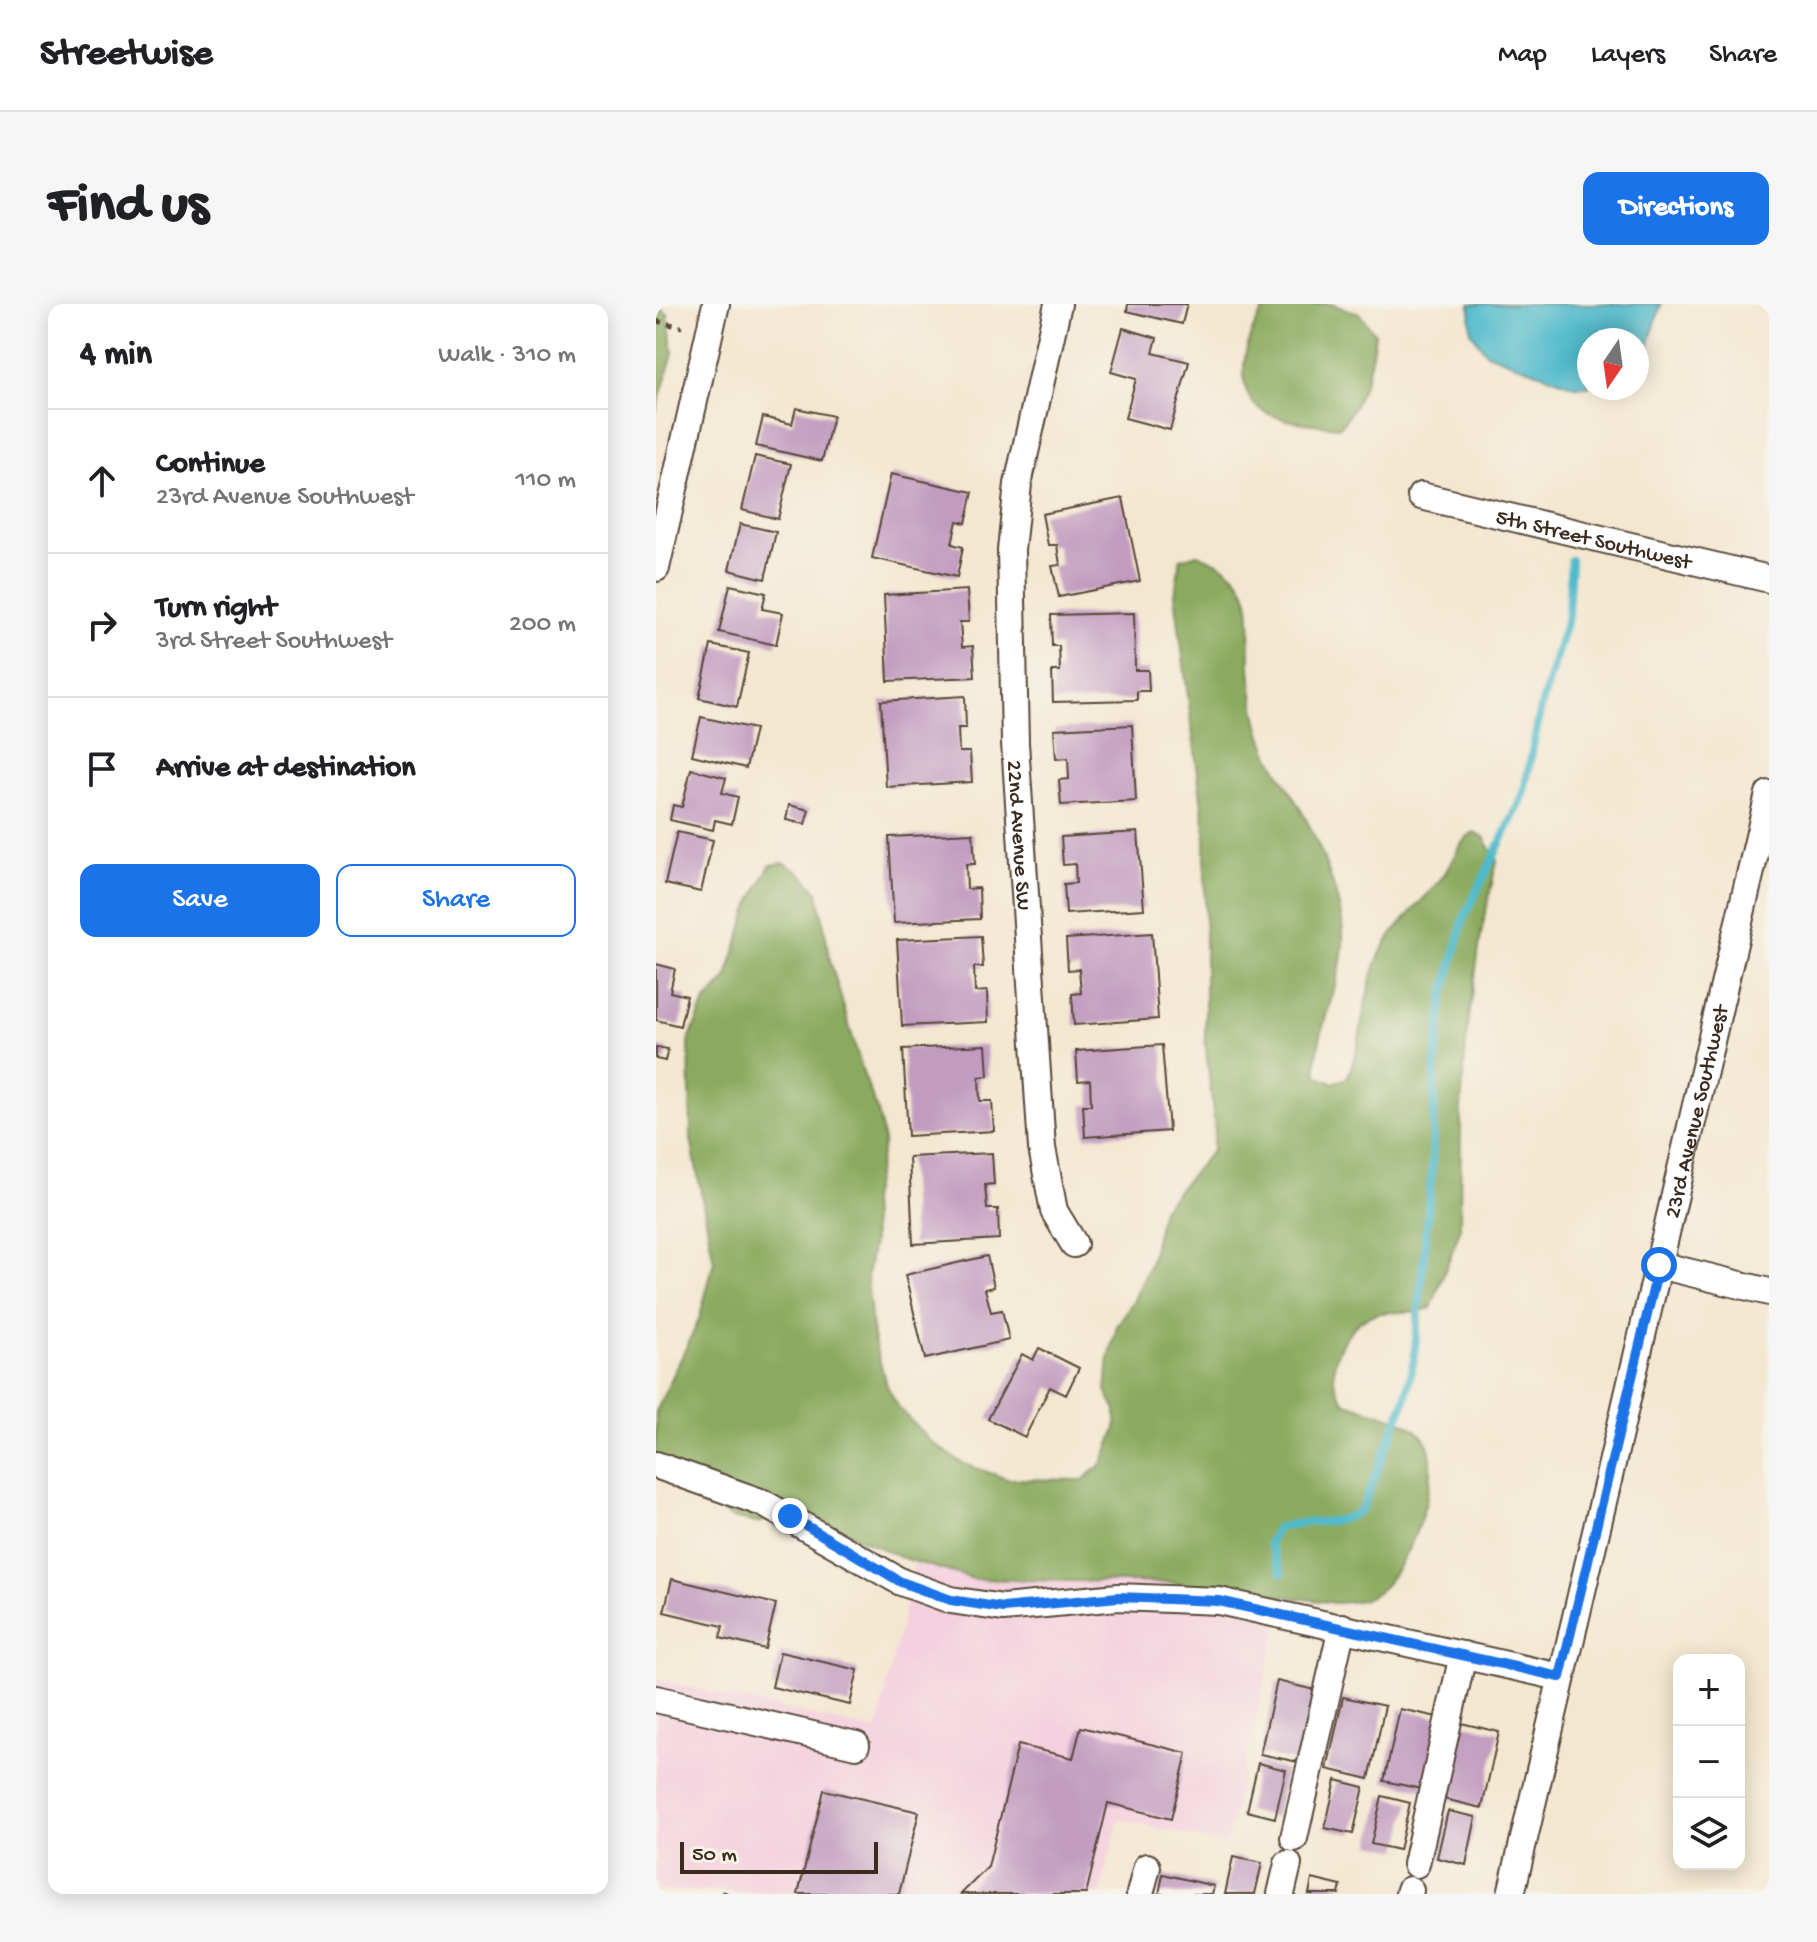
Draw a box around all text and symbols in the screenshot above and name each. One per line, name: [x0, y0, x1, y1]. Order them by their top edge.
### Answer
text: Streetwise: [40, 33, 213, 77]
text: Map: [1498, 39, 1547, 72]
text: Layers: [1591, 39, 1665, 72]
text: Share: [1709, 39, 1777, 72]
button: Directions: [1583, 172, 1769, 245]
text: Find us: [48, 175, 208, 241]
north arrow: [1577, 328, 1649, 400]
text: 4 min: [80, 336, 152, 376]
text: Walk · 310 m: [438, 341, 576, 372]
text: Continue: [156, 448, 265, 483]
icon: ahead: [80, 459, 124, 503]
text: 110 m: [516, 466, 576, 497]
text: 23rd Avenue Southwest: [156, 483, 413, 514]
street label: 5th Street Southwest: [1493, 505, 1695, 577]
text: Turn right: [156, 592, 276, 627]
icon: right: [80, 603, 124, 647]
text: 200 m: [509, 610, 576, 641]
text: 3rd Street Southwest: [156, 627, 392, 658]
icon: arrive: [80, 747, 124, 791]
text: Arrive at destination: [156, 752, 416, 787]
street label: 22nd Avenue SW: [999, 759, 1035, 911]
button: Save: [80, 864, 320, 937]
button: Share: [336, 864, 576, 937]
street label: 23rd Avenue Southwest: [1661, 1001, 1736, 1221]
route start: [1641, 1247, 1677, 1283]
route end: [772, 1498, 808, 1534]
map controls: [1673, 1654, 1745, 1870]
button: +: [1673, 1654, 1745, 1726]
button: −: [1673, 1726, 1745, 1798]
button: layers: [1673, 1798, 1745, 1870]
scale bar: [680, 1838, 878, 1874]
text: 50 m: [692, 1843, 737, 1869]

